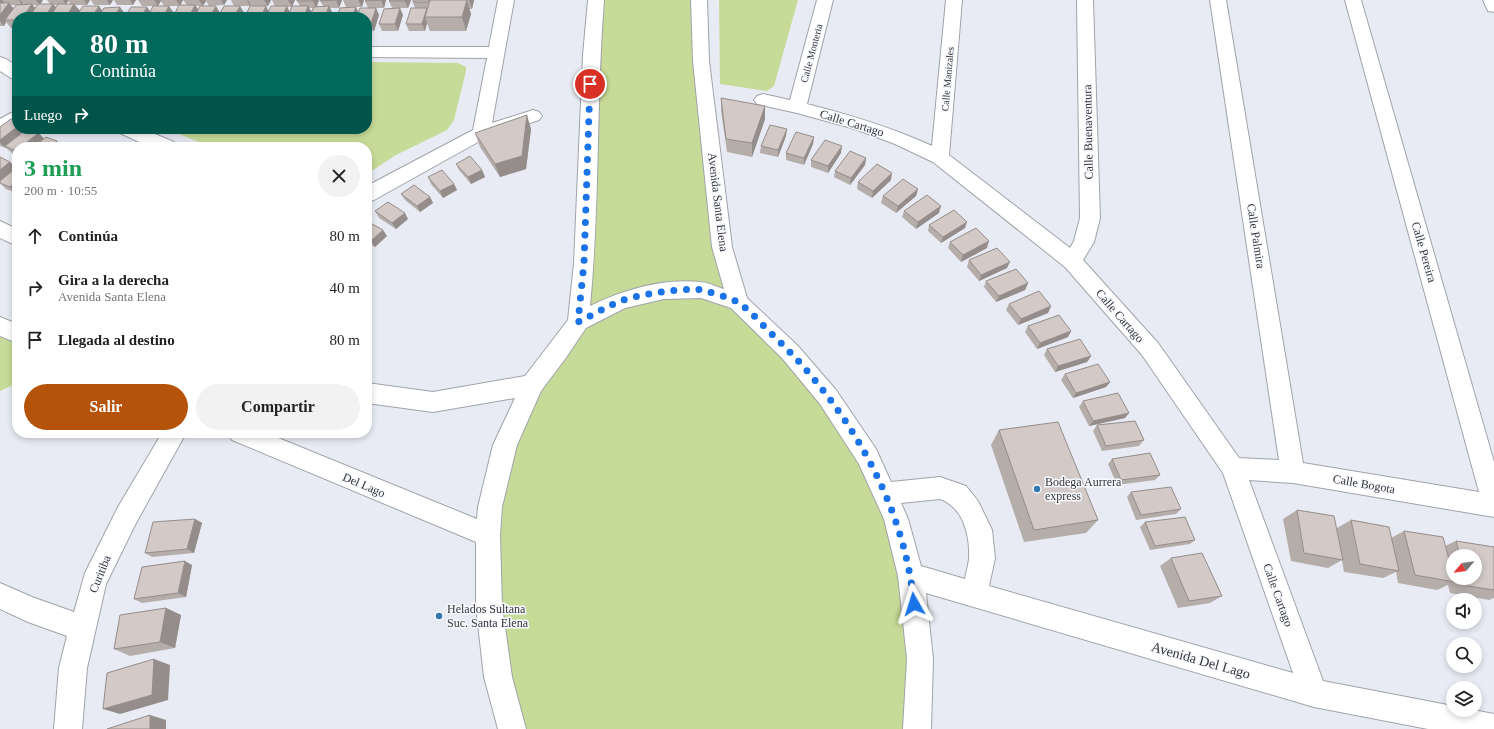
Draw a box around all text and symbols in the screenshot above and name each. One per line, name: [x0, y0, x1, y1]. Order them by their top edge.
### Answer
street label: Calle Monteria: [798, 22, 825, 84]
icon: ahead: [24, 28, 76, 80]
text: 80 m: [90, 28, 148, 59]
street label: Calle Manizales: [939, 46, 956, 112]
text: Continúa: [90, 61, 156, 81]
pin: [573, 67, 607, 101]
icon: arrive: [579, 73, 601, 95]
street label: Calle Buenaventura: [1080, 84, 1096, 180]
icon: right: [70, 104, 92, 126]
text: Luego: [24, 107, 62, 123]
street label: Calle Cartago: [818, 107, 886, 139]
street label: Avenida Santa Elena: [705, 152, 731, 253]
text: 3 min: [24, 155, 82, 181]
button: close: [318, 155, 360, 197]
text: 200 m · 10:55: [24, 183, 97, 198]
street label: Calle Palmira: [1244, 202, 1268, 270]
street label: Calle Pereira: [1409, 220, 1439, 285]
icon: ahead: [24, 225, 46, 247]
text: Continúa: [58, 228, 118, 244]
text: 80 m: [330, 228, 360, 244]
text: Gira a la derecha: [58, 272, 169, 288]
icon: right: [24, 277, 46, 299]
text: 40 m: [330, 280, 360, 296]
street label: Calle Cartago: [1093, 286, 1147, 346]
text: Avenida Santa Elena: [58, 289, 166, 304]
icon: arrive: [24, 329, 46, 351]
text: Llegada al destino: [58, 332, 175, 348]
text: 80 m: [330, 332, 360, 348]
button: Salir: [24, 384, 188, 430]
button: Compartir: [196, 384, 360, 430]
street label: Del Lago: [341, 470, 387, 500]
street label: Calle Bogota: [1332, 472, 1397, 496]
place label: Bodega Aurrera express: [1045, 475, 1122, 503]
marker: Bodega Aurrera express: [1032, 484, 1042, 494]
north arrow: [1446, 549, 1482, 585]
map controls: [1446, 549, 1482, 717]
street label: Curitiba: [86, 553, 114, 595]
street label: Calle Cartago: [1260, 561, 1296, 629]
position arrow: [893, 583, 935, 625]
button: sound: [1446, 593, 1482, 629]
place label: Helados Sultana Suc. Santa Elena: [447, 602, 529, 630]
marker: Helados Sultana Suc. Santa Elena: [434, 611, 444, 621]
button: search: [1446, 637, 1482, 673]
street label: Avenida Del Lago: [1150, 639, 1252, 682]
button: layers: [1446, 681, 1482, 717]

